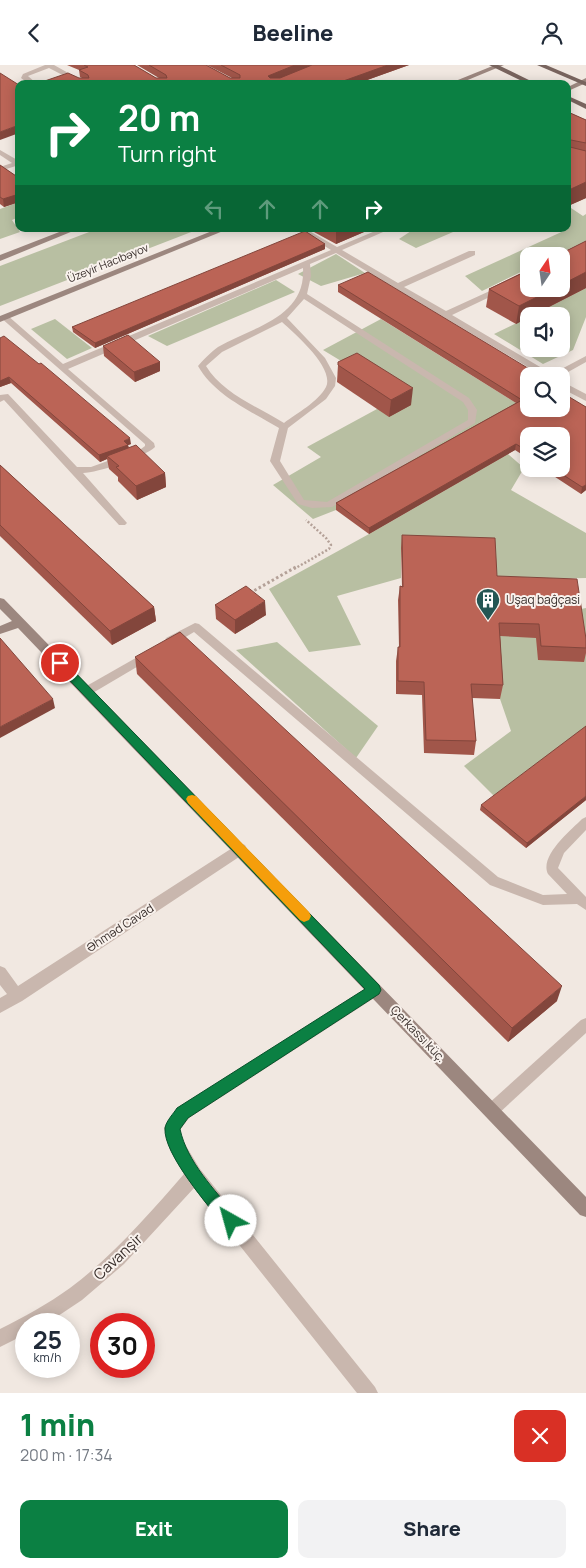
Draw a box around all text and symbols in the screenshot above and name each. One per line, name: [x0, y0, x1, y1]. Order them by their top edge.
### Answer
text: Beeline: [253, 18, 333, 48]
icon: back: [20, 19, 48, 47]
icon: person: [538, 19, 566, 47]
text: 20 m: [118, 94, 200, 142]
icon: right: [35, 100, 100, 165]
text: Turn right: [118, 139, 216, 169]
icon: left: [200, 195, 228, 223]
icon: ahead: [253, 195, 281, 223]
icon: ahead: [306, 195, 334, 223]
icon: right: [359, 195, 387, 223]
street label: Üzeyir Hacıbəyov: [65, 239, 151, 286]
north arrow: [520, 247, 570, 297]
map controls: [520, 247, 570, 477]
button: sound: [520, 307, 570, 357]
button: search: [520, 367, 570, 417]
button: layers: [520, 427, 570, 477]
building icon: Uşaq bağçasi: [475, 587, 501, 621]
place label: Uşaq bağçasi: [506, 591, 580, 608]
pin: [39, 642, 81, 684]
icon: arrive: [46, 649, 74, 677]
street label: Əhməd Cavad: [83, 899, 157, 956]
street label: Çerkassı küç.: [387, 1002, 450, 1066]
position arrow: [204, 1194, 256, 1246]
street label: Cavanşir: [89, 1228, 147, 1285]
speed limit sign: 30: [90, 1313, 155, 1378]
text: 25: [33, 1322, 62, 1357]
text: km/h: [34, 1349, 61, 1366]
text: 1 min: [20, 1404, 95, 1445]
button: close: [514, 1410, 566, 1462]
text: 200 m · 17:34: [20, 1444, 113, 1466]
button: Exit: [20, 1500, 288, 1558]
button: Share: [298, 1500, 566, 1558]

